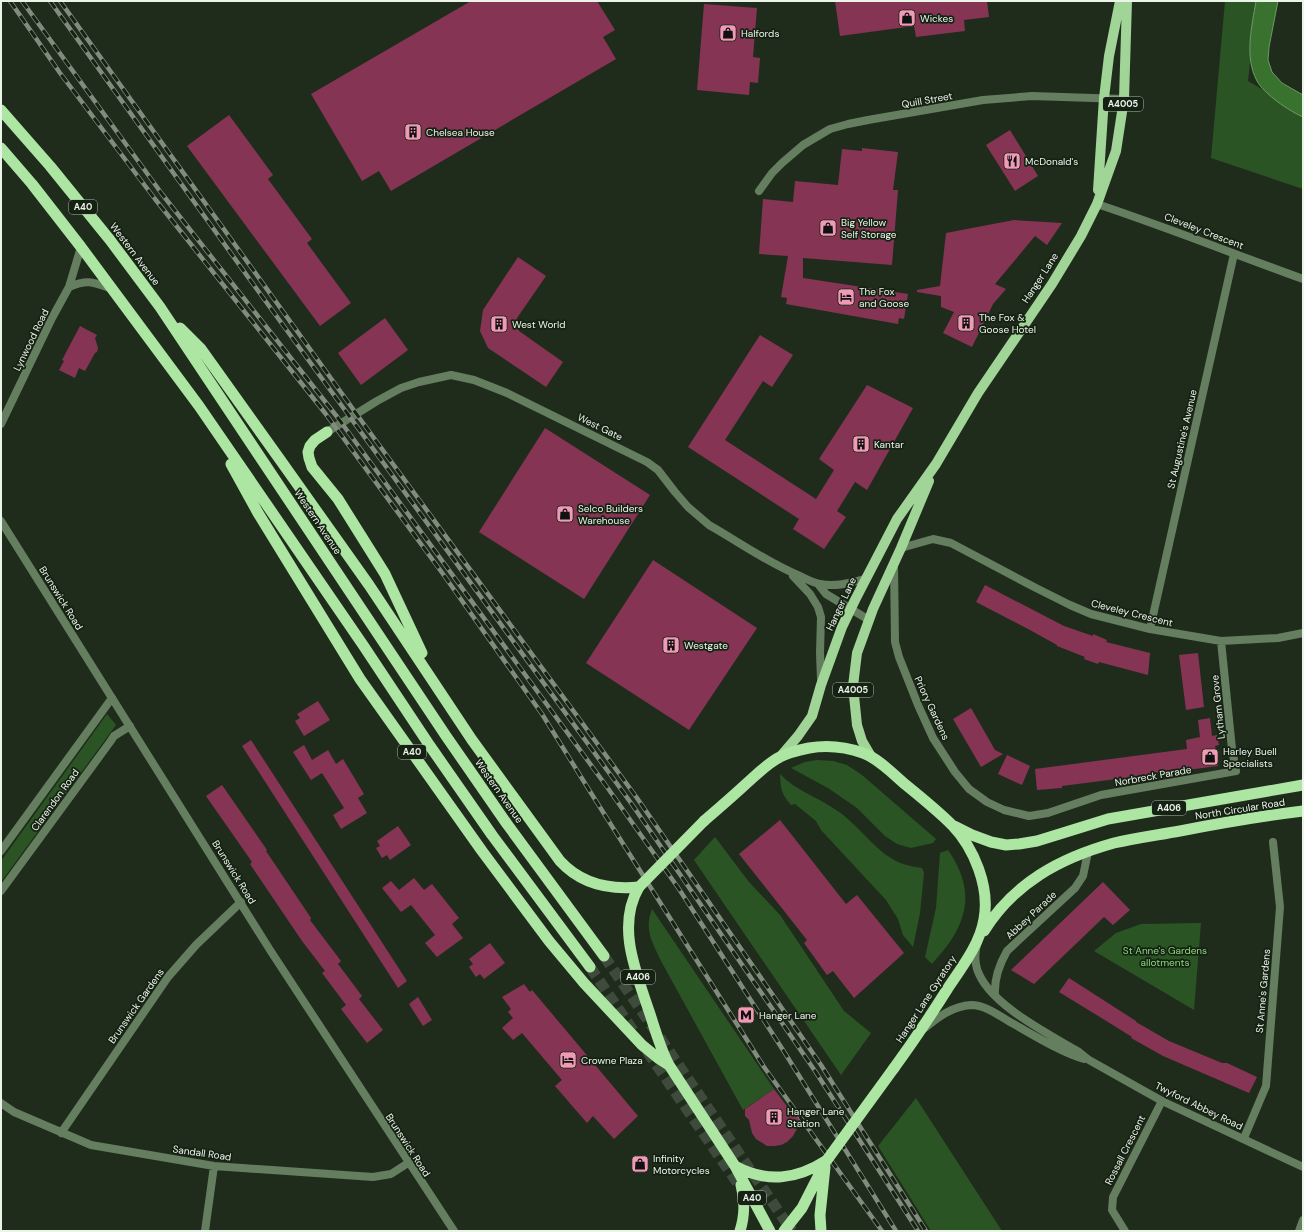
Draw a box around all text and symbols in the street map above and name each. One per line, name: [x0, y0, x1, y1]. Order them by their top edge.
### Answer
shop icon: Wickes: [897, 8, 917, 28]
place label: Wickes: [920, 12, 953, 25]
shop icon: Halfords: [718, 23, 738, 43]
place label: Halfords: [741, 27, 779, 40]
street label: Quill Street: [901, 89, 953, 111]
road number: A4005: [1103, 97, 1143, 111]
building icon: Chelsea House: [403, 122, 423, 142]
place label: Chelsea House: [426, 126, 495, 139]
restaurant icon: McDonald's: [1002, 151, 1022, 171]
place label: McDonald's: [1025, 155, 1078, 168]
road number: A40: [69, 200, 97, 214]
street label: Cleveley Crescent: [1162, 210, 1246, 252]
place label: Big Yellow Self Storage: [841, 216, 897, 241]
shop icon: Big Yellow Self Storage: [818, 218, 838, 238]
street label: Western Avenue: [107, 220, 163, 288]
street label: Hanger Lane: [1019, 250, 1061, 306]
place label: The Fox and Goose: [859, 285, 910, 310]
hotel icon: The Fox and Goose: [836, 287, 856, 307]
street label: Lynwood Road: [10, 307, 52, 373]
place label: The Fox & Goose Hotel: [979, 311, 1036, 336]
building icon: The Fox & Goose Hotel: [956, 313, 976, 333]
building icon: West World: [489, 314, 509, 334]
place label: West World: [512, 318, 566, 331]
street label: St Augustine's Avenue: [1164, 388, 1200, 490]
street label: West Gate: [575, 411, 625, 444]
building icon: Kantar: [851, 434, 871, 454]
place label: Kantar: [874, 438, 904, 451]
street label: Western Avenue: [292, 487, 345, 557]
place label: Selco Builders Warehouse: [578, 502, 643, 527]
shop icon: Selco Builders Warehouse: [555, 504, 575, 524]
street label: Brunswick Road: [36, 564, 86, 632]
street label: Hanger Lane: [823, 575, 859, 633]
street label: Cleveley Crescent: [1090, 597, 1174, 629]
building icon: Westgate: [661, 635, 681, 655]
place label: Westgate: [684, 639, 728, 652]
street label: Priory Gardens: [912, 674, 952, 742]
street label: Lytham Grove: [1208, 674, 1228, 740]
road number: A4005: [833, 683, 873, 697]
road number: A40: [398, 745, 426, 759]
place label: Harley Buell Specialists: [1223, 745, 1277, 770]
shop icon: Harley Buell Specialists: [1200, 747, 1220, 767]
street label: Western Avenue: [472, 756, 526, 826]
street label: Norbreck Parade: [1114, 763, 1193, 789]
street label: Clarendon Road: [28, 766, 82, 834]
street label: North Circular Road: [1194, 795, 1286, 823]
road number: A406: [1152, 801, 1186, 815]
street label: Brunswick Road: [209, 838, 259, 906]
street label: Abbey Parade: [1003, 888, 1059, 942]
park label: St Anne's Gardens allotments: [1123, 944, 1207, 969]
street label: St Anne's Gardens: [1253, 948, 1273, 1034]
street label: Hanger Lane Gyratory: [893, 953, 959, 1045]
street label: Brunswick Gardens: [105, 966, 167, 1046]
road number: A406: [621, 970, 655, 984]
metro station icon: Hanger Lane: [736, 1005, 756, 1025]
place label: Hanger Lane: [759, 1009, 817, 1022]
hotel icon: Crowne Plaza: [558, 1050, 578, 1070]
place label: Crowne Plaza: [581, 1054, 643, 1067]
street label: Twyford Abbey Road: [1153, 1079, 1245, 1133]
place label: Hanger Lane Station: [787, 1105, 845, 1130]
building icon: Hanger Lane Station: [764, 1107, 784, 1127]
street label: Brunswick Road: [383, 1111, 433, 1179]
street label: Rossall Crescent: [1102, 1113, 1148, 1187]
street label: Sandall Road: [172, 1142, 232, 1164]
place label: Infinity Motorcycles: [653, 1152, 710, 1177]
shop icon: Infinity Motorcycles: [630, 1154, 650, 1174]
road number: A40: [738, 1191, 766, 1205]

